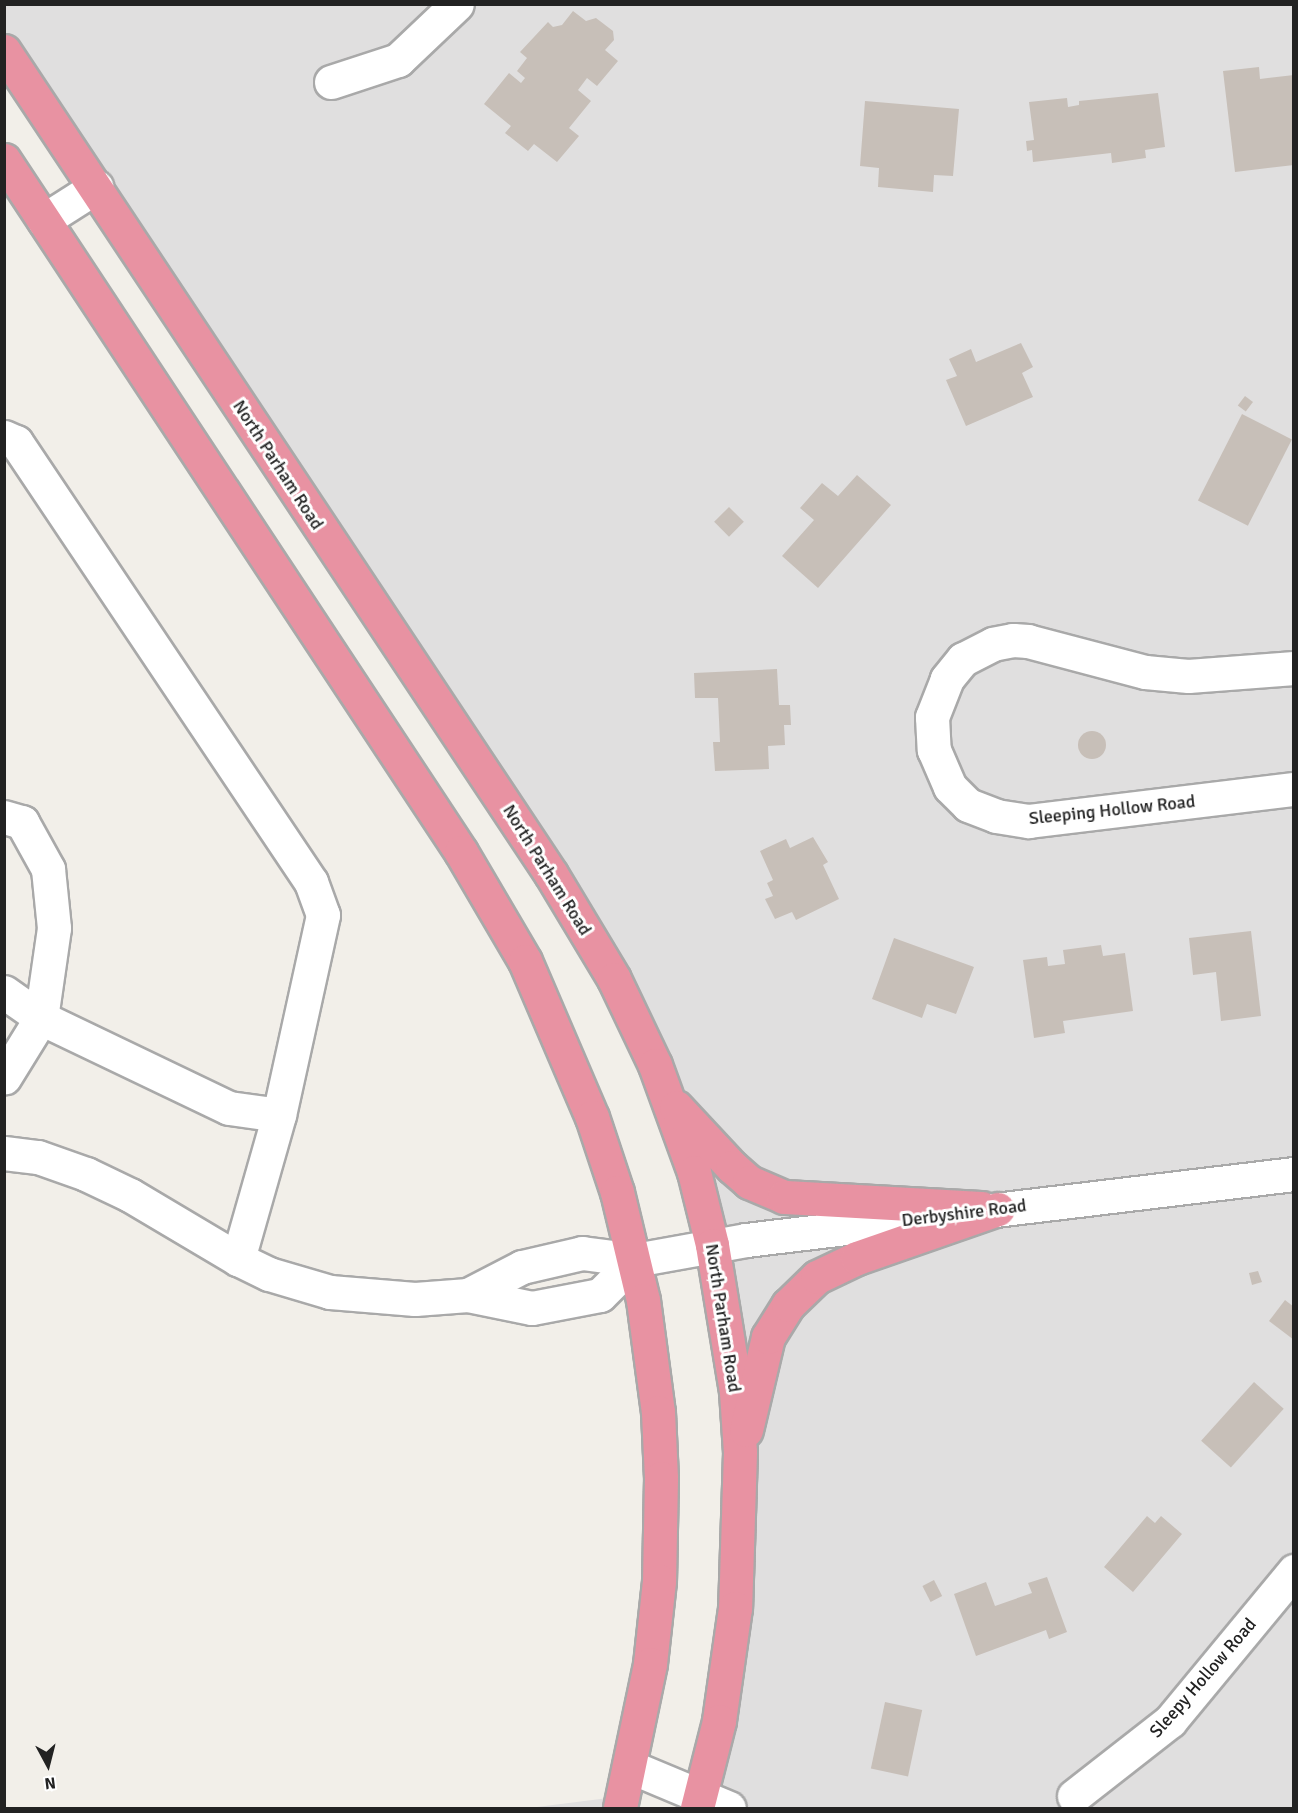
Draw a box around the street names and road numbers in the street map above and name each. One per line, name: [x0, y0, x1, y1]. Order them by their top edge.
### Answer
street label: North Parham Road: [228, 396, 328, 534]
street label: Sleeping Hollow Road: [1028, 791, 1196, 829]
street label: North Parham Road: [498, 801, 596, 939]
street label: Derbyshire Road: [900, 1195, 1028, 1231]
street label: North Parham Road: [701, 1242, 745, 1394]
street label: Sleepy Hollow Road: [1145, 1614, 1261, 1742]

